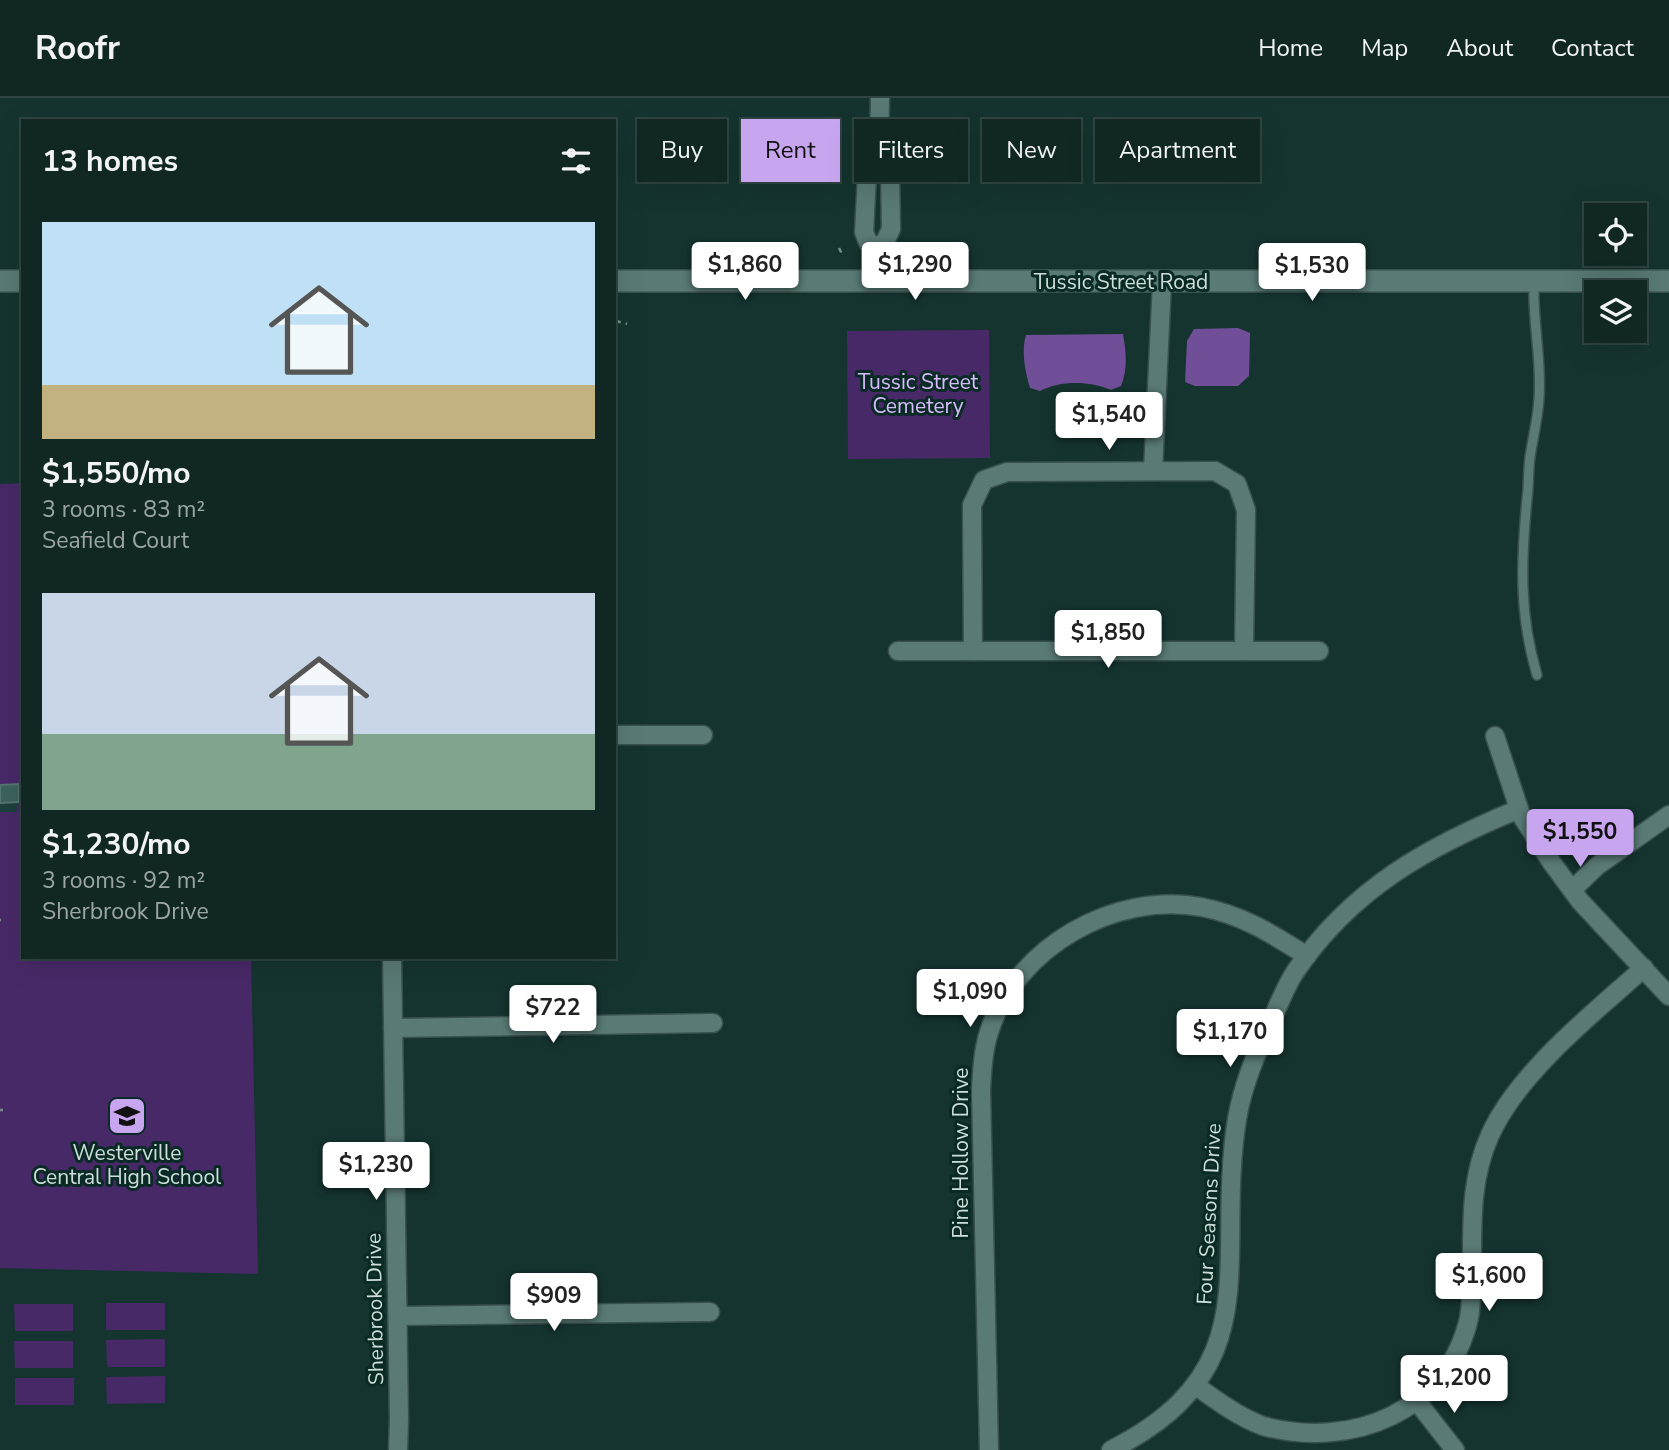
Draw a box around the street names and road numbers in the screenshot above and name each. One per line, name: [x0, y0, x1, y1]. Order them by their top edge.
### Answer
street label: Tussic Street Road: [1034, 268, 1208, 296]
street label: Pine Hollow Drive: [947, 1067, 975, 1239]
street label: Four Seasons Drive: [1190, 1123, 1228, 1305]
street label: Sherbrook Drive: [360, 1233, 390, 1385]

